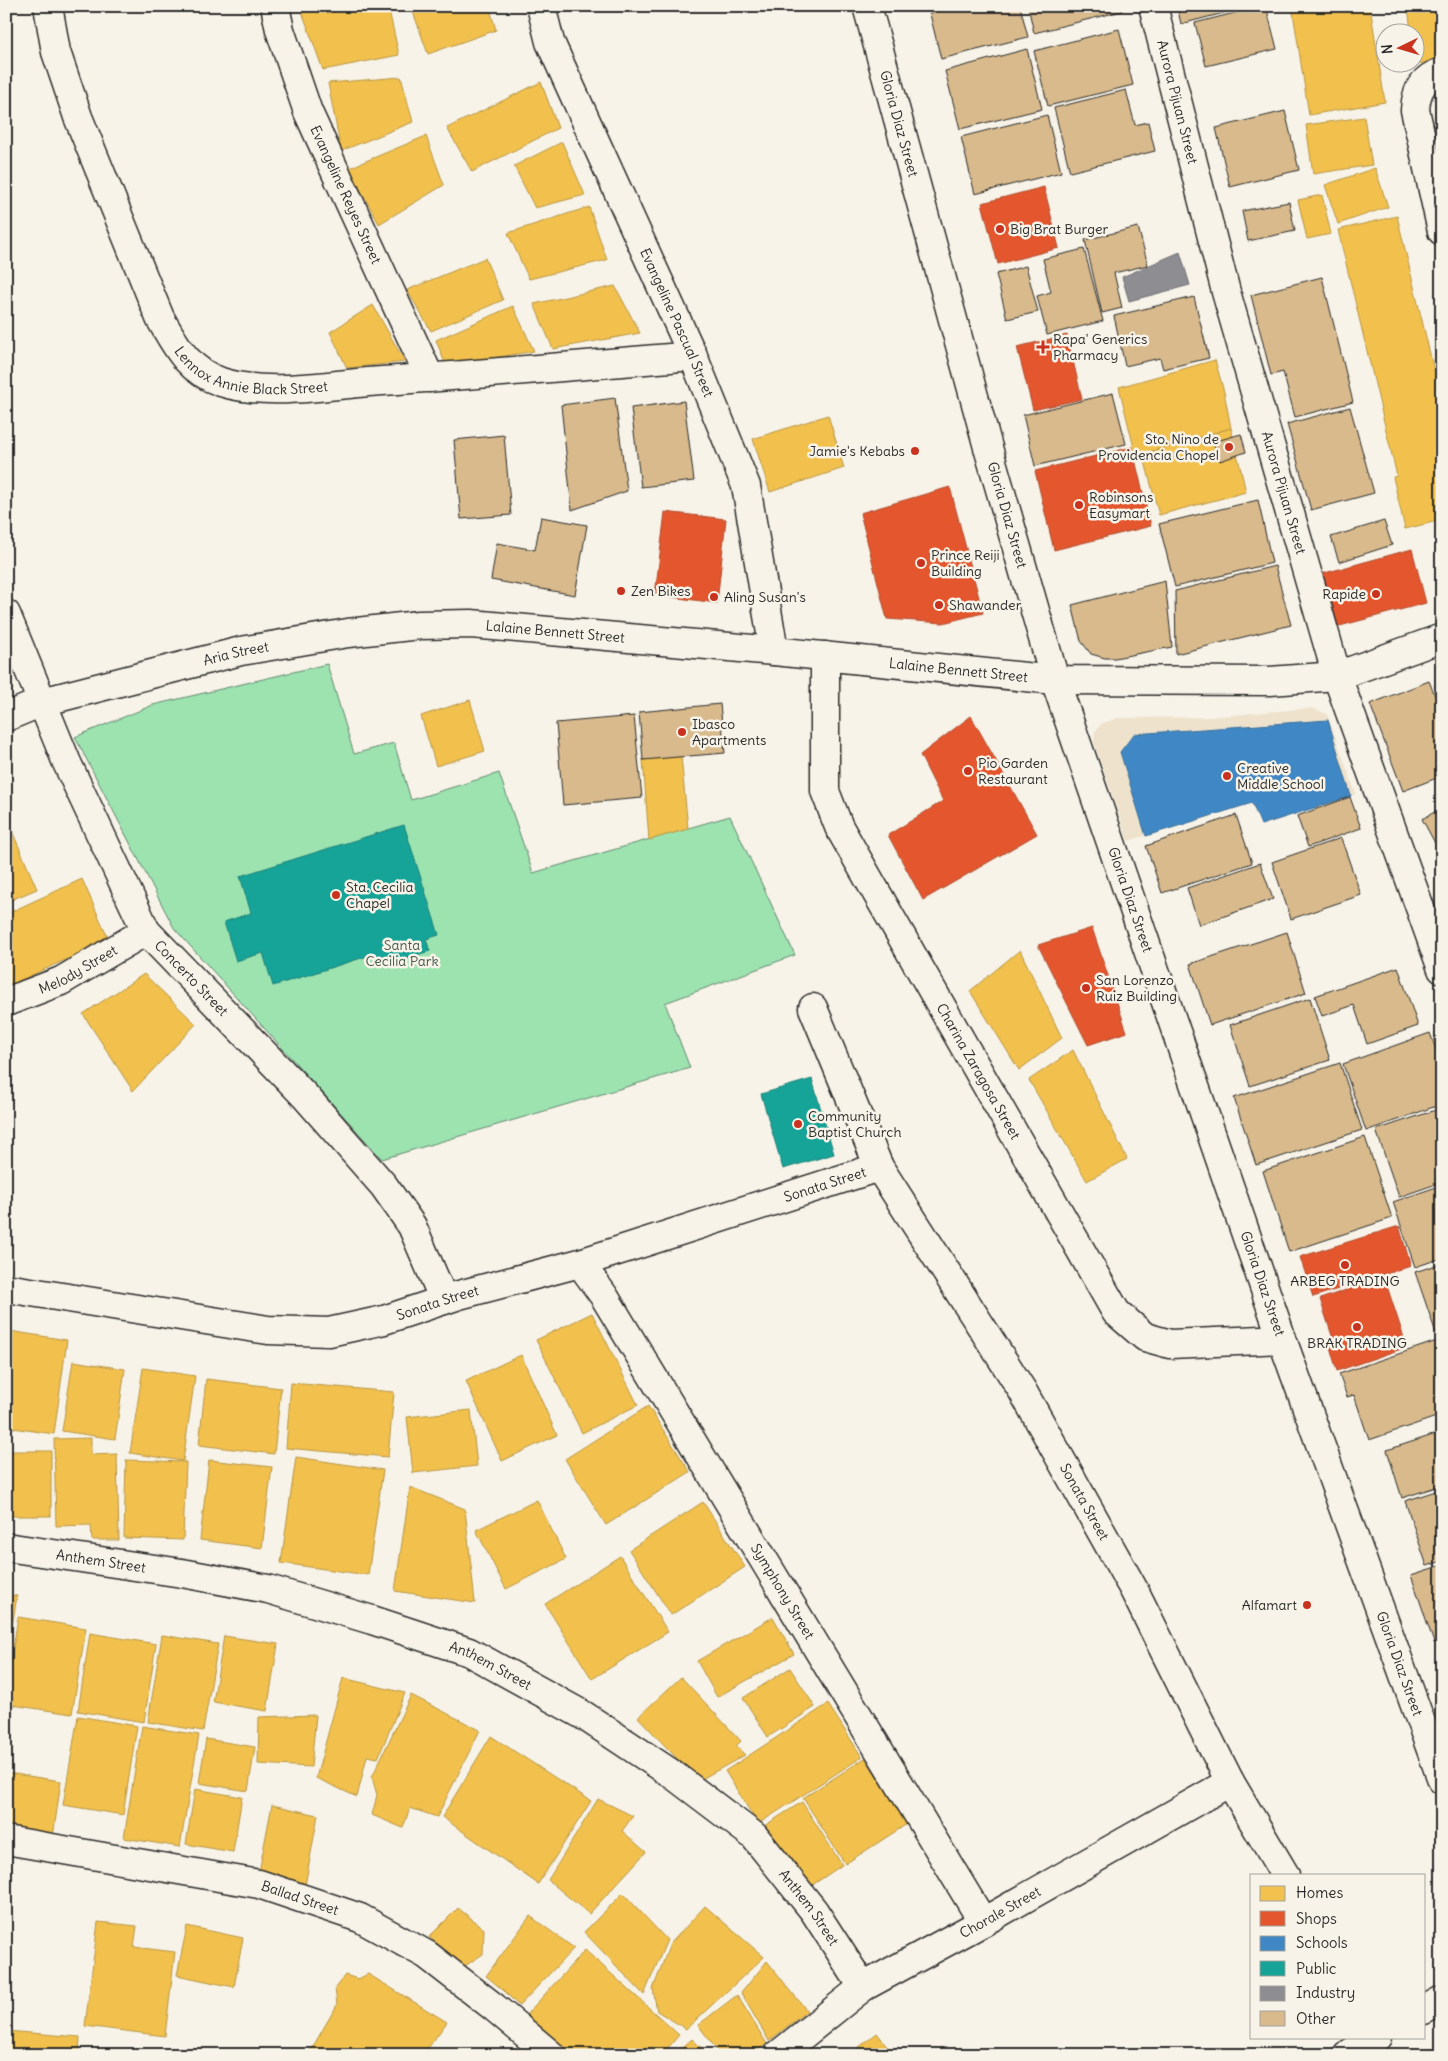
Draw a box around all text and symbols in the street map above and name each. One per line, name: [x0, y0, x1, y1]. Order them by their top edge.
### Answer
north arrow: [1376, 22, 1426, 72]
street label: Aurora Pijuan Street: [1153, 38, 1202, 166]
text: N: [1378, 44, 1396, 55]
street label: Gloria Diaz Street: [876, 68, 923, 179]
street label: Evangeline Reyes Street: [306, 123, 385, 267]
place label: Big Brat Burger: [1010, 220, 1108, 238]
marker: Big Brat Burger: [994, 223, 1006, 235]
street label: Evangeline Pascual Street: [636, 245, 718, 400]
place label: Rapa' Generics Pharmacy: [1053, 330, 1147, 364]
marker: Rapa' Generics Pharmacy: [1037, 341, 1049, 353]
street label: Lennox Annie Black Street: [171, 343, 329, 398]
street label: Aurora Pijuan Street: [1258, 429, 1310, 556]
place label: Sto. Nino de Providencia Chopel: [1098, 430, 1219, 464]
marker: Sto. Nino de Providencia Chopel: [1223, 441, 1235, 453]
place label: Jamie's Kebabs: [809, 442, 905, 460]
marker: Jamie's Kebabs: [909, 445, 921, 457]
street label: Gloria Diaz Street: [984, 460, 1031, 571]
place label: Robinsons Easymart: [1089, 488, 1153, 522]
marker: Robinsons Easymart: [1073, 499, 1085, 511]
place label: Prince Reiji Building: [931, 546, 1000, 580]
marker: Prince Reiji Building: [915, 557, 927, 569]
place label: Zen Bikes: [631, 582, 691, 600]
marker: Zen Bikes: [615, 585, 627, 597]
place label: Rapide: [1322, 585, 1366, 603]
place label: Aling Susan's: [724, 588, 806, 606]
marker: Rapide: [1370, 588, 1382, 600]
marker: Aling Susan's: [708, 591, 720, 603]
place label: Shawander: [949, 596, 1022, 614]
marker: Shawander: [933, 599, 945, 611]
street label: Lalaine Bennett Street: [485, 616, 626, 647]
street label: Aria Street: [201, 637, 270, 669]
street label: Lalaine Bennett Street: [888, 654, 1029, 686]
place label: Ibasco Apartments: [692, 715, 766, 749]
marker: Ibasco Apartments: [676, 726, 688, 738]
place label: Pio Garden Restaurant: [978, 754, 1048, 788]
place label: Creative Middle School: [1237, 759, 1324, 793]
marker: Pio Garden Restaurant: [962, 765, 974, 777]
marker: Creative Middle School: [1221, 770, 1233, 782]
street label: Gloria Diaz Street: [1104, 845, 1157, 955]
place label: Sta. Cecilia Chapel: [346, 878, 413, 912]
marker: Sta. Cecilia Chapel: [330, 889, 342, 901]
street label: Concerto Street: [151, 936, 232, 1020]
park label: Santa Cecilia Park: [365, 936, 439, 970]
street label: Melody Street: [36, 941, 121, 998]
place label: San Lorenzo Ruiz Building: [1096, 971, 1177, 1005]
marker: San Lorenzo Ruiz Building: [1080, 982, 1092, 994]
street label: Charina Zaragosa Street: [933, 1000, 1025, 1143]
place label: Community Baptist Church: [808, 1107, 902, 1141]
marker: Community Baptist Church: [792, 1118, 804, 1130]
street label: Sonata Street: [781, 1163, 868, 1206]
street label: Gloria Diaz Street: [1236, 1229, 1289, 1339]
marker: ARBEG TRADING: [1339, 1259, 1351, 1271]
place label: ARBEG TRADING: [1290, 1272, 1400, 1290]
street label: Sonata Street: [394, 1281, 481, 1324]
marker: BRAK TRADING: [1351, 1321, 1363, 1333]
place label: BRAK TRADING: [1307, 1334, 1407, 1352]
street label: Sonata Street: [1056, 1460, 1113, 1544]
street label: Symphony Street: [747, 1540, 819, 1643]
street label: Anthem Street: [55, 1546, 147, 1577]
place label: Alfamart: [1242, 1596, 1297, 1614]
marker: Alfamart: [1301, 1599, 1313, 1611]
street label: Gloria Diaz Street: [1373, 1609, 1427, 1719]
street label: Anthem Street: [447, 1637, 535, 1694]
street label: Anthem Street: [775, 1865, 843, 1949]
legend: [1250, 1874, 1426, 2038]
street label: Ballad Street: [259, 1876, 341, 1919]
street label: Chorale Street: [956, 1882, 1044, 1942]
text: Homes: [1296, 1883, 1343, 1902]
text: Shops: [1296, 1909, 1337, 1928]
text: Schools: [1296, 1933, 1348, 1952]
text: Public: [1296, 1959, 1337, 1978]
text: Industry: [1296, 1983, 1355, 2002]
text: Other: [1296, 2009, 1336, 2028]

